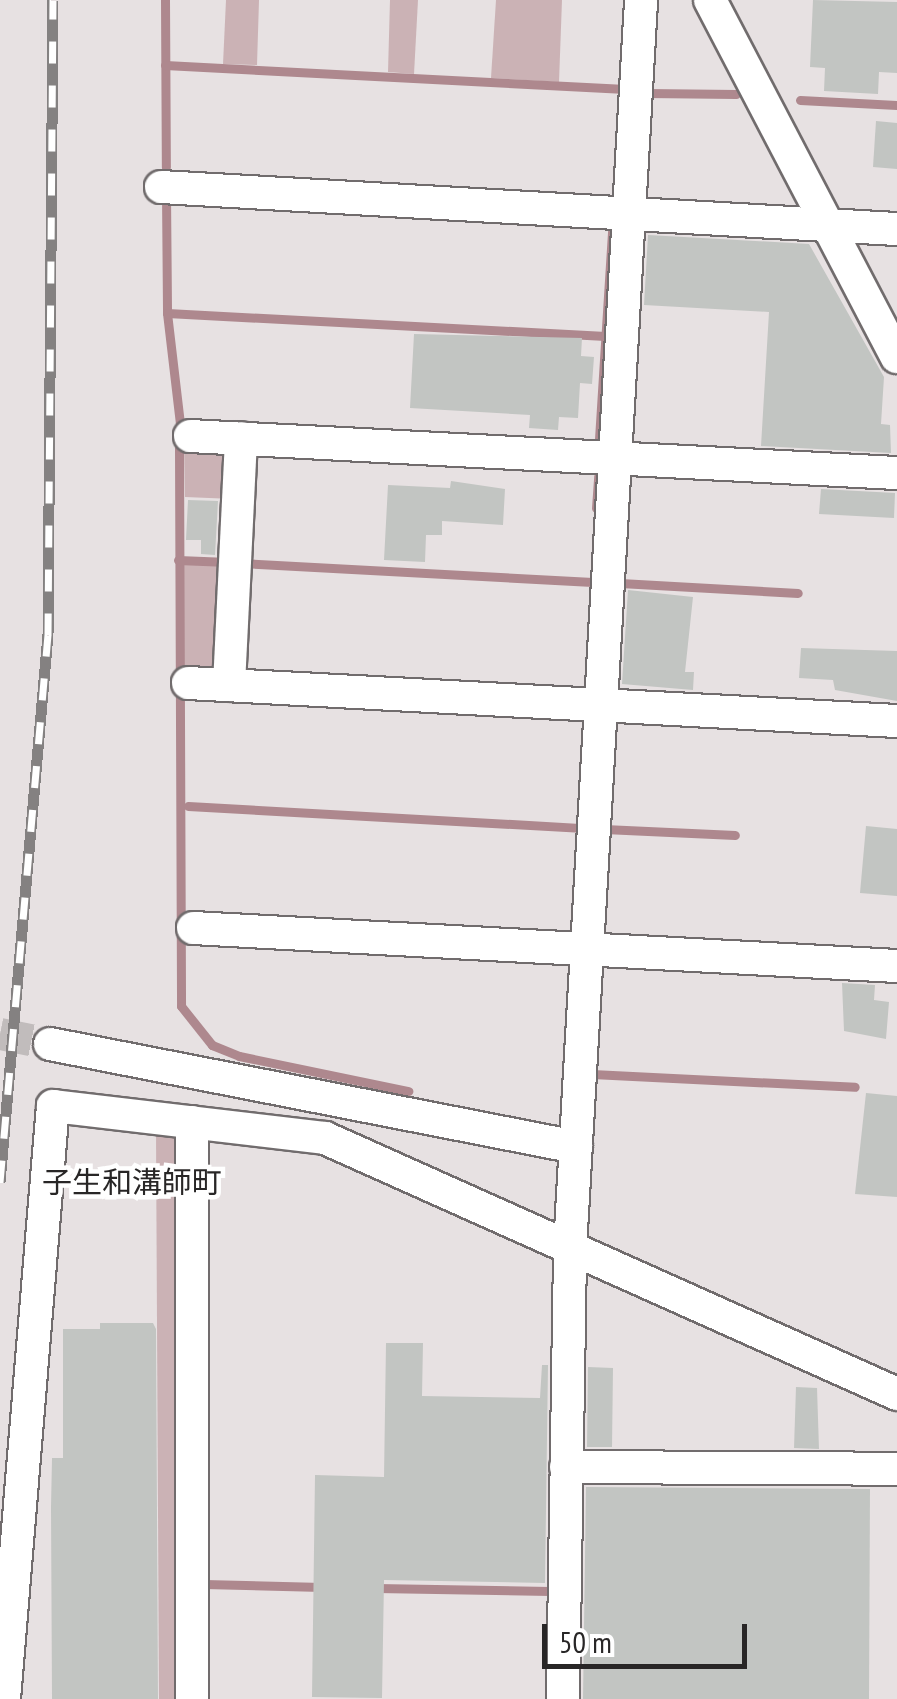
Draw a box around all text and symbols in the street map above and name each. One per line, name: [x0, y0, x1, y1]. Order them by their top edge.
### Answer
district label: 子生和溝師町: [42, 1164, 222, 1200]
scale bar: [547, 1604, 752, 1666]
text: 50 m: [559, 1622, 612, 1661]

